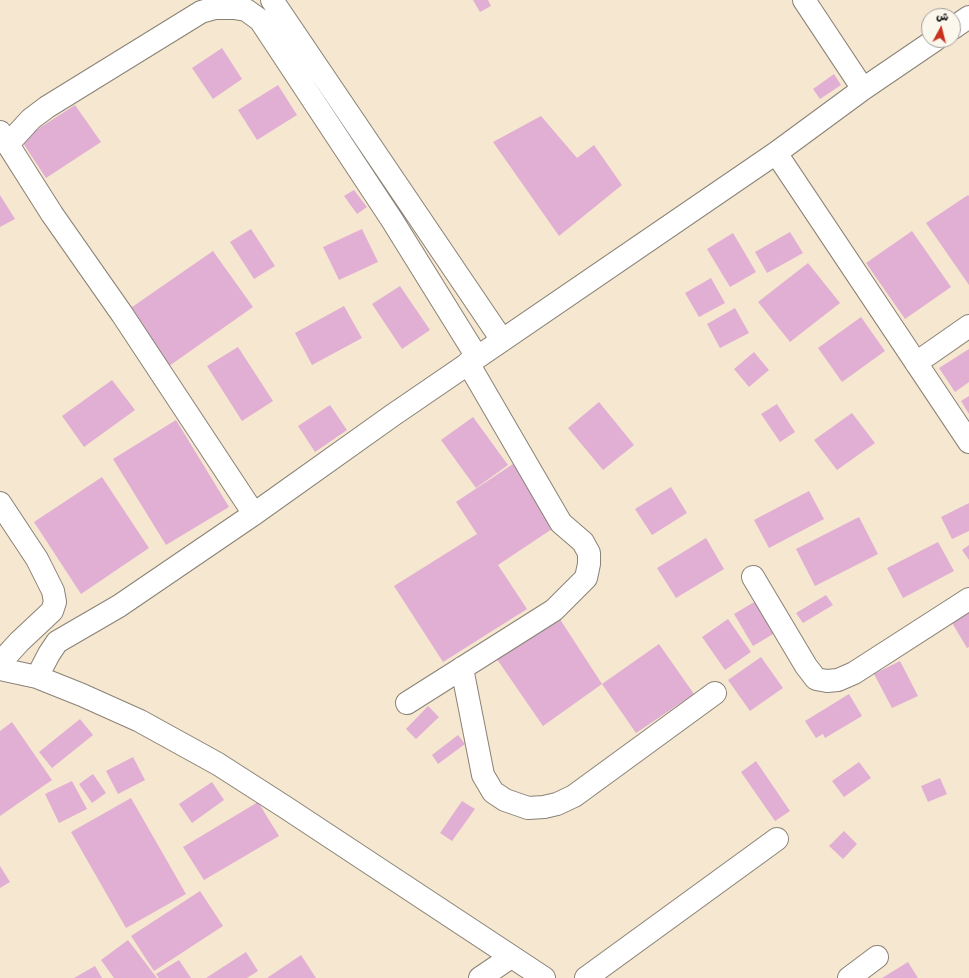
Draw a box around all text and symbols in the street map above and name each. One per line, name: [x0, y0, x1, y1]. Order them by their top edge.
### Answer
north arrow: [921, 8, 961, 48]
text: ش: [936, 9, 949, 24]

